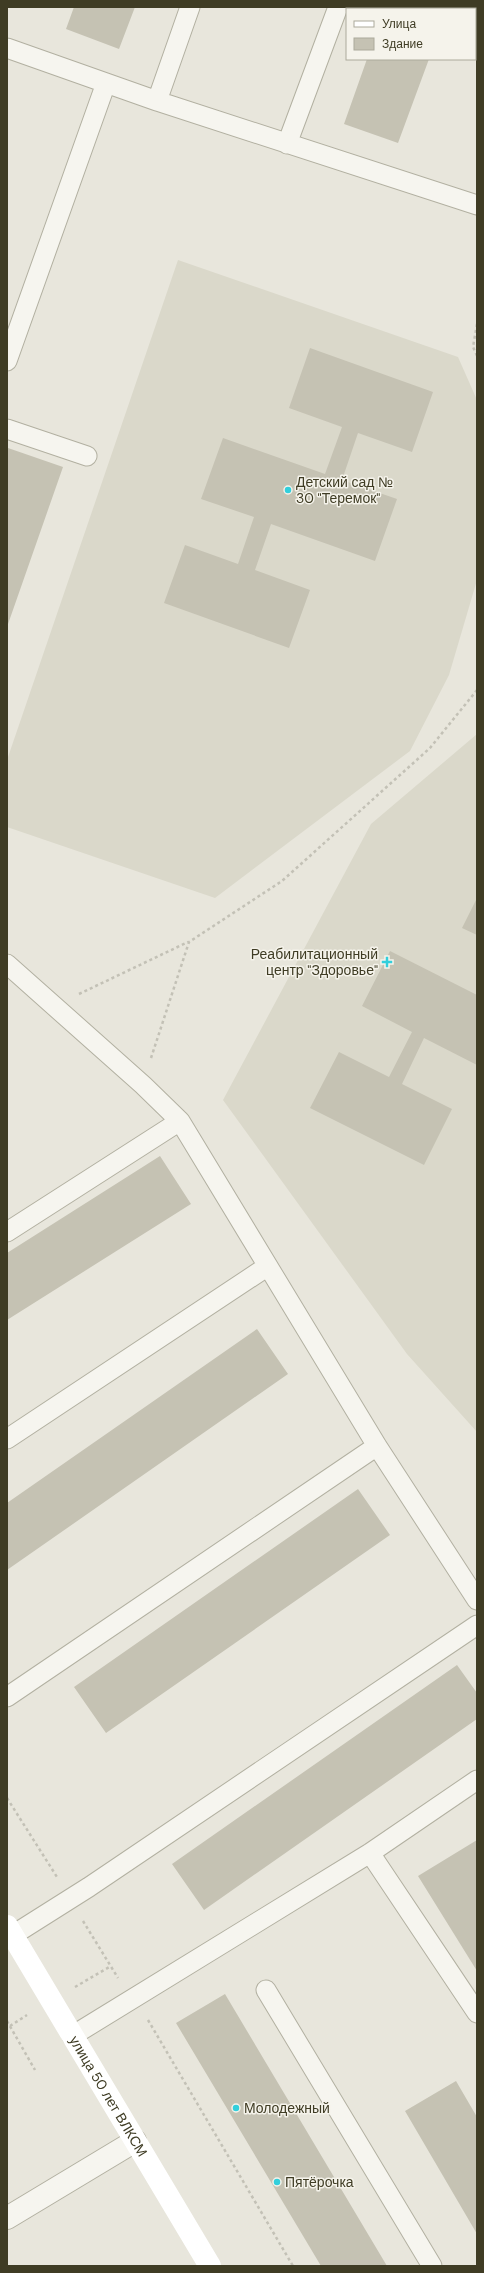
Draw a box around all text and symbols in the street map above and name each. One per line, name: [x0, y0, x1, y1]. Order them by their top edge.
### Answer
legend: [346, 8, 476, 60]
text: Улица: [382, 16, 416, 32]
text: Здание: [382, 36, 423, 52]
place label: Детский сад № 30 "Теремок": [296, 473, 393, 507]
marker: Детский сад № 30 "Теремок": [283, 485, 293, 495]
place label: Реабилитационный центр "Здоровье": [251, 945, 378, 979]
marker: Реабилитационный центр "Здоровье": [381, 956, 393, 968]
street label: улица 50 лет ВЛКСМ: [65, 2032, 152, 2160]
place label: Молодежный: [244, 2099, 330, 2117]
marker: Молодежный: [231, 2103, 241, 2113]
place label: Пятёрочка: [285, 2173, 354, 2191]
marker: Пятёрочка: [272, 2177, 282, 2187]

